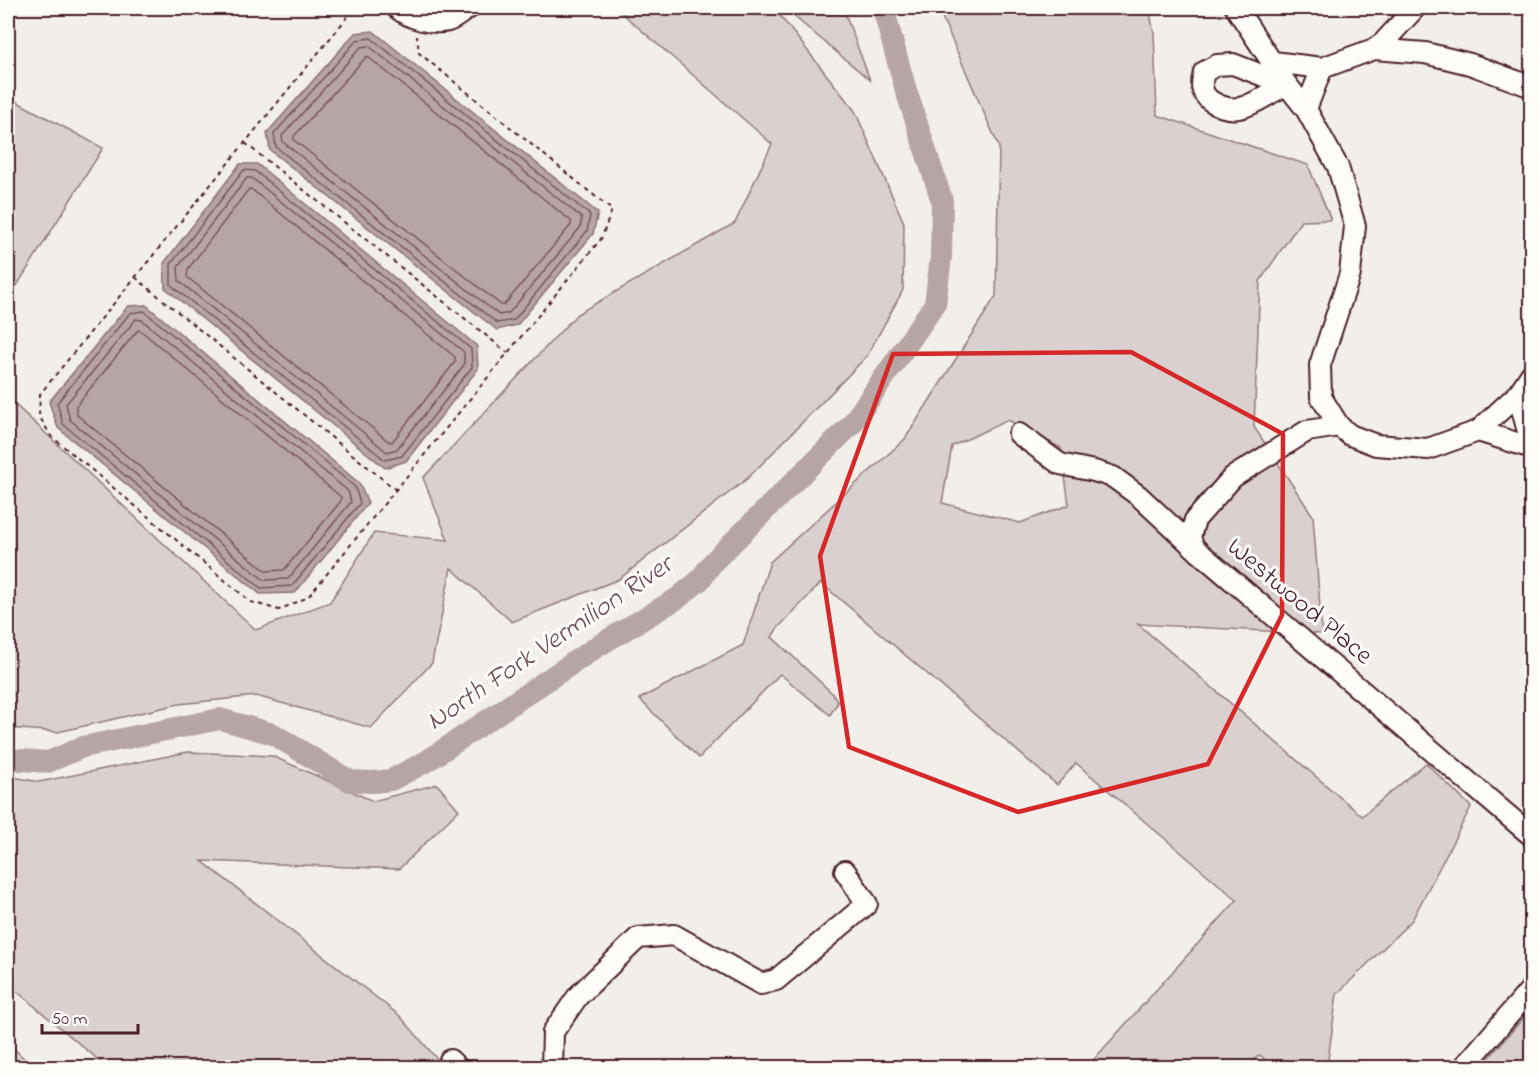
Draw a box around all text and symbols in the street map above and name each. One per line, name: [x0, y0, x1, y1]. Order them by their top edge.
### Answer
street label: Westwood Place: [1217, 529, 1381, 676]
water label: North Fork Vermilion River: [418, 544, 684, 742]
scale bar: [42, 997, 138, 1035]
text: 50 m: [51, 1007, 88, 1033]

